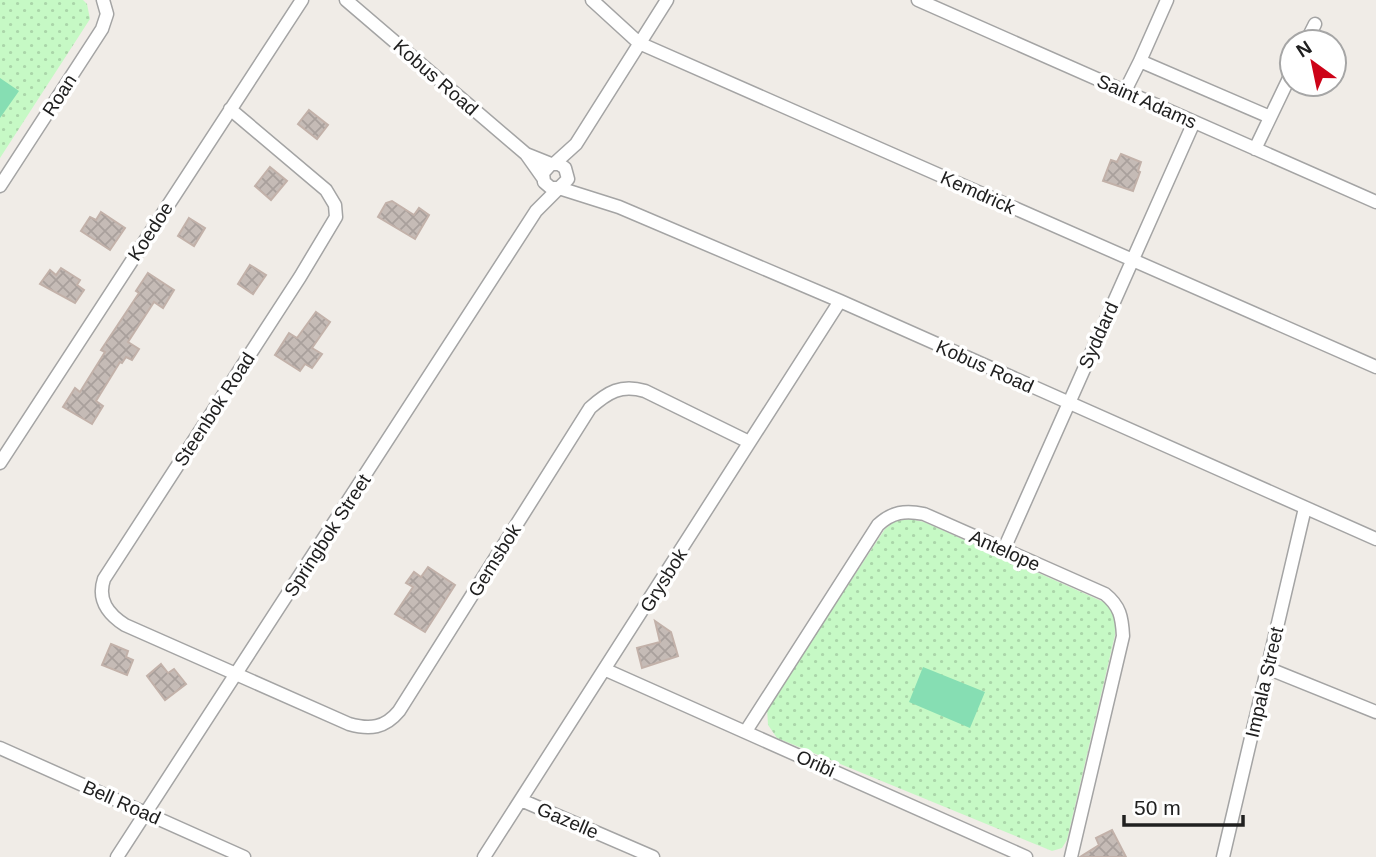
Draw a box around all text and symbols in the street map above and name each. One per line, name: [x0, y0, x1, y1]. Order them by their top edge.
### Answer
north arrow: [1278, 28, 1348, 98]
street label: Kobus Road: [389, 35, 482, 120]
text: N: [1293, 37, 1315, 62]
street label: Saint Adams: [1094, 70, 1200, 133]
street label: Roan: [38, 71, 81, 120]
street label: Kemdrick: [937, 167, 1019, 218]
street label: Koedoe: [124, 198, 177, 264]
street label: Syddard: [1074, 299, 1122, 372]
street label: Kobus Road: [933, 336, 1037, 397]
street label: Steenbok Road: [170, 349, 259, 470]
street label: Springbok Street: [280, 470, 375, 600]
street label: Gemsbok: [464, 520, 525, 600]
street label: Antelope: [966, 526, 1043, 575]
street label: Grysbok: [636, 544, 691, 616]
street label: Impala Street: [1242, 624, 1288, 740]
street label: Oribi: [793, 746, 838, 781]
street label: Bell Road: [80, 776, 164, 829]
scale bar: [1124, 784, 1243, 828]
text: 50 m: [1134, 796, 1181, 819]
street label: Gazelle: [534, 798, 602, 843]

